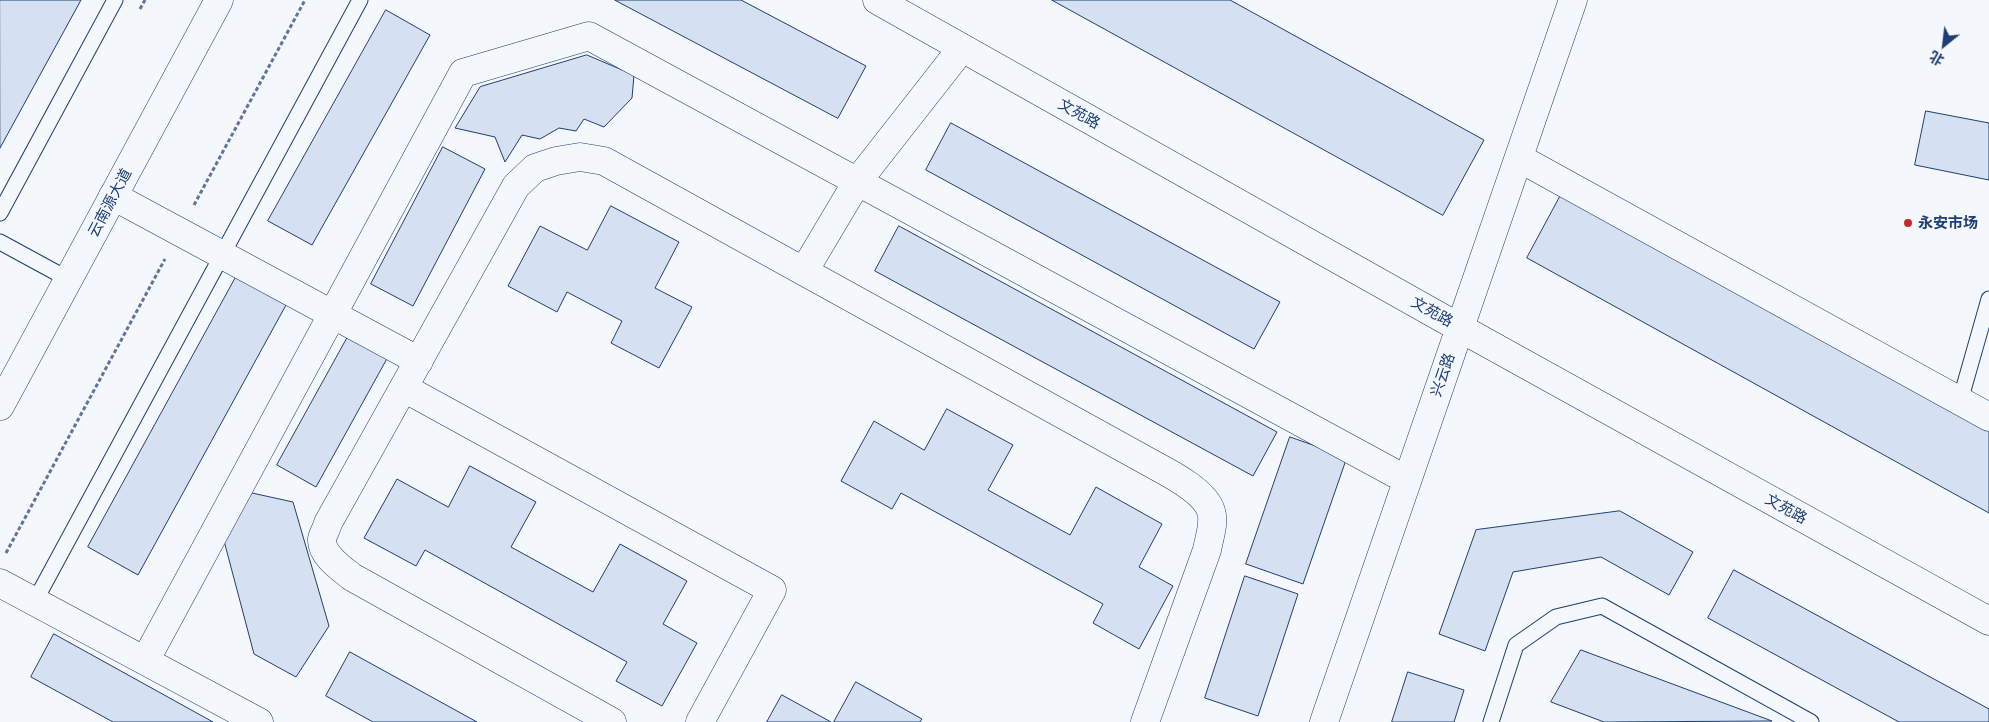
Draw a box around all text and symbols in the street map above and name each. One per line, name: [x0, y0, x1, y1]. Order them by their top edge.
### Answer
north arrow: [1919, 20, 1969, 70]
text: 北: [1927, 48, 1947, 69]
street label: 文苑路: [1055, 95, 1103, 133]
street label: 云南源大道: [84, 166, 136, 240]
place label: 永安市场: [1918, 214, 1978, 232]
marker: 永安市场: [1902, 217, 1914, 229]
street label: 文苑路: [1408, 293, 1456, 331]
street label: 兴云路: [1427, 351, 1459, 399]
street label: 文苑路: [1762, 490, 1810, 528]

